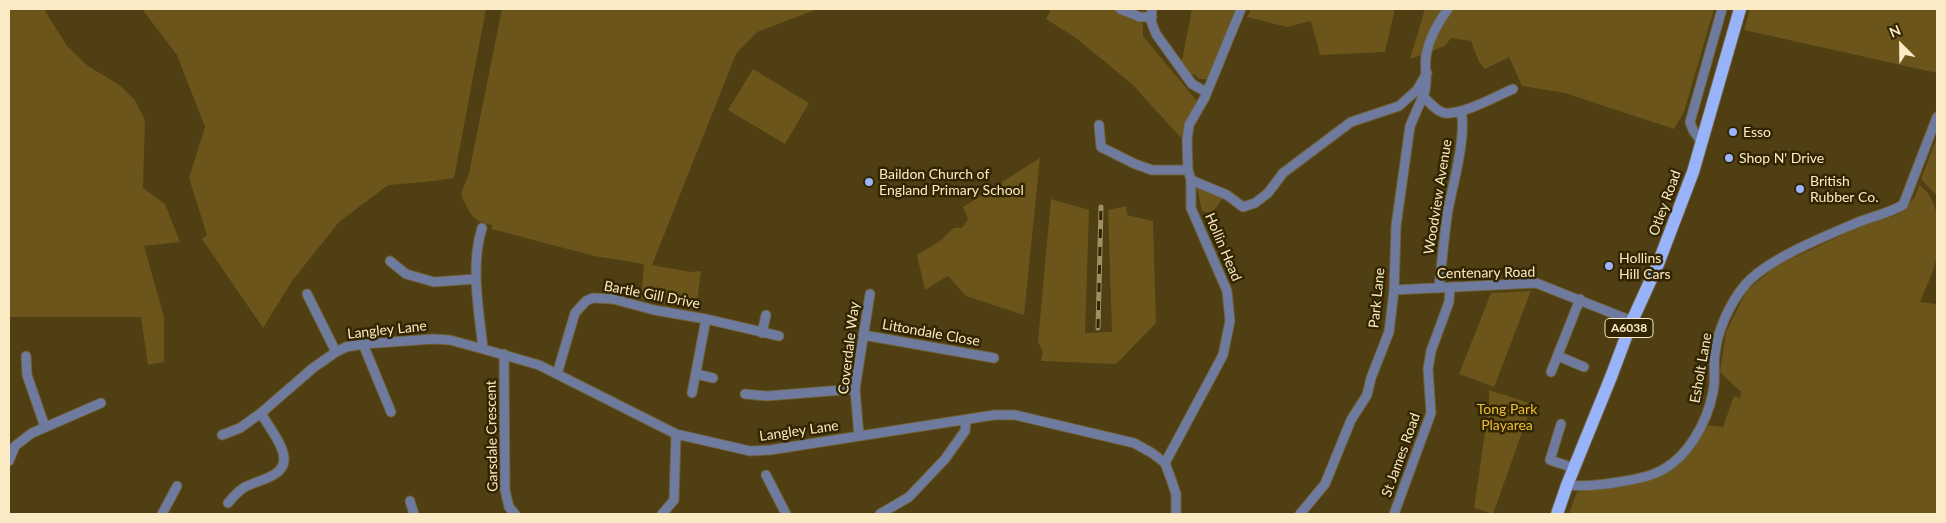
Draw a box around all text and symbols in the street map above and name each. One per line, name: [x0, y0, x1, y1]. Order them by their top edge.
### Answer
north arrow: [1876, 20, 1926, 70]
text: N: [1887, 21, 1903, 41]
place label: Esso: [1743, 124, 1771, 140]
marker: Esso: [1727, 126, 1739, 138]
street label: Woodview Avenue: [1421, 138, 1455, 256]
place label: Shop N' Drive: [1739, 150, 1824, 166]
marker: Shop N' Drive: [1723, 152, 1735, 164]
place label: Baildon Church of England Primary School: [879, 166, 1024, 198]
street label: Otley Road: [1645, 168, 1685, 238]
place label: British Rubber Co.: [1810, 173, 1878, 206]
marker: Baildon Church of England Primary School: [863, 176, 875, 188]
marker: British Rubber Co.: [1794, 183, 1806, 195]
street label: Hollin Head: [1201, 210, 1245, 284]
place label: Hollins Hill Cars: [1619, 250, 1671, 282]
marker: Hollins Hill Cars: [1603, 260, 1615, 272]
street label: Centenary Road: [1437, 264, 1535, 282]
street label: Park Lane: [1365, 267, 1389, 329]
street label: Bartle Gill Drive: [603, 277, 701, 313]
street label: Coverdale Way: [835, 301, 863, 395]
street label: Littondale Close: [881, 316, 981, 350]
street label: Langley Lane: [346, 317, 428, 343]
road number: A6038: [1605, 318, 1653, 338]
street label: Esholt Lane: [1687, 332, 1715, 404]
street label: Garsdale Crescent: [483, 380, 501, 492]
park label: Tong Park Playarea: [1477, 401, 1537, 434]
street label: St James Road: [1378, 411, 1424, 499]
street label: Langley Lane: [758, 417, 840, 445]

